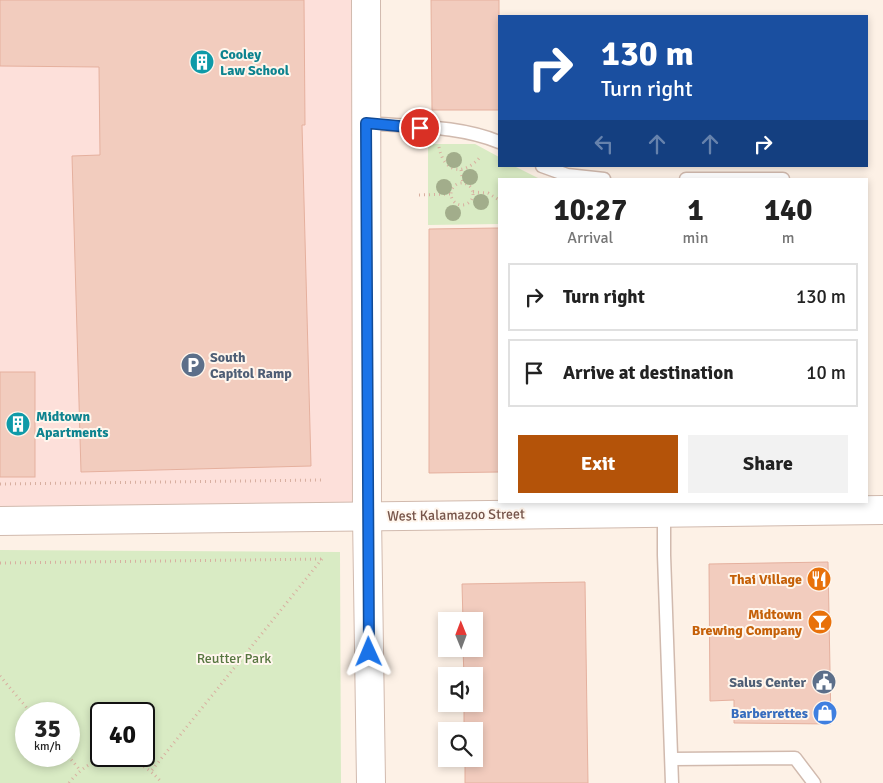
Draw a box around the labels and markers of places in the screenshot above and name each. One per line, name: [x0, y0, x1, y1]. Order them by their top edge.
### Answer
place label: Cooley Law School: [220, 46, 290, 79]
building icon: Cooley Law School: [189, 49, 215, 75]
pin: [399, 107, 441, 149]
place label: South Capitol Ramp: [210, 349, 292, 382]
parking icon: South Capitol Ramp: [180, 352, 206, 378]
place label: Midtown Apartments: [36, 408, 108, 441]
building icon: Midtown Apartments: [5, 411, 31, 437]
restaurant icon: Thai Village: [806, 566, 832, 592]
place label: Thai Village: [730, 571, 802, 588]
place label: Midtown Brewing Company: [692, 606, 802, 639]
bar icon: Midtown Brewing Company: [807, 609, 833, 635]
public building icon: Salus Center: [811, 669, 837, 695]
place label: Salus Center: [729, 674, 806, 691]
shop icon: Barberrettes: [812, 700, 838, 726]
place label: Barberrettes: [731, 705, 808, 722]

